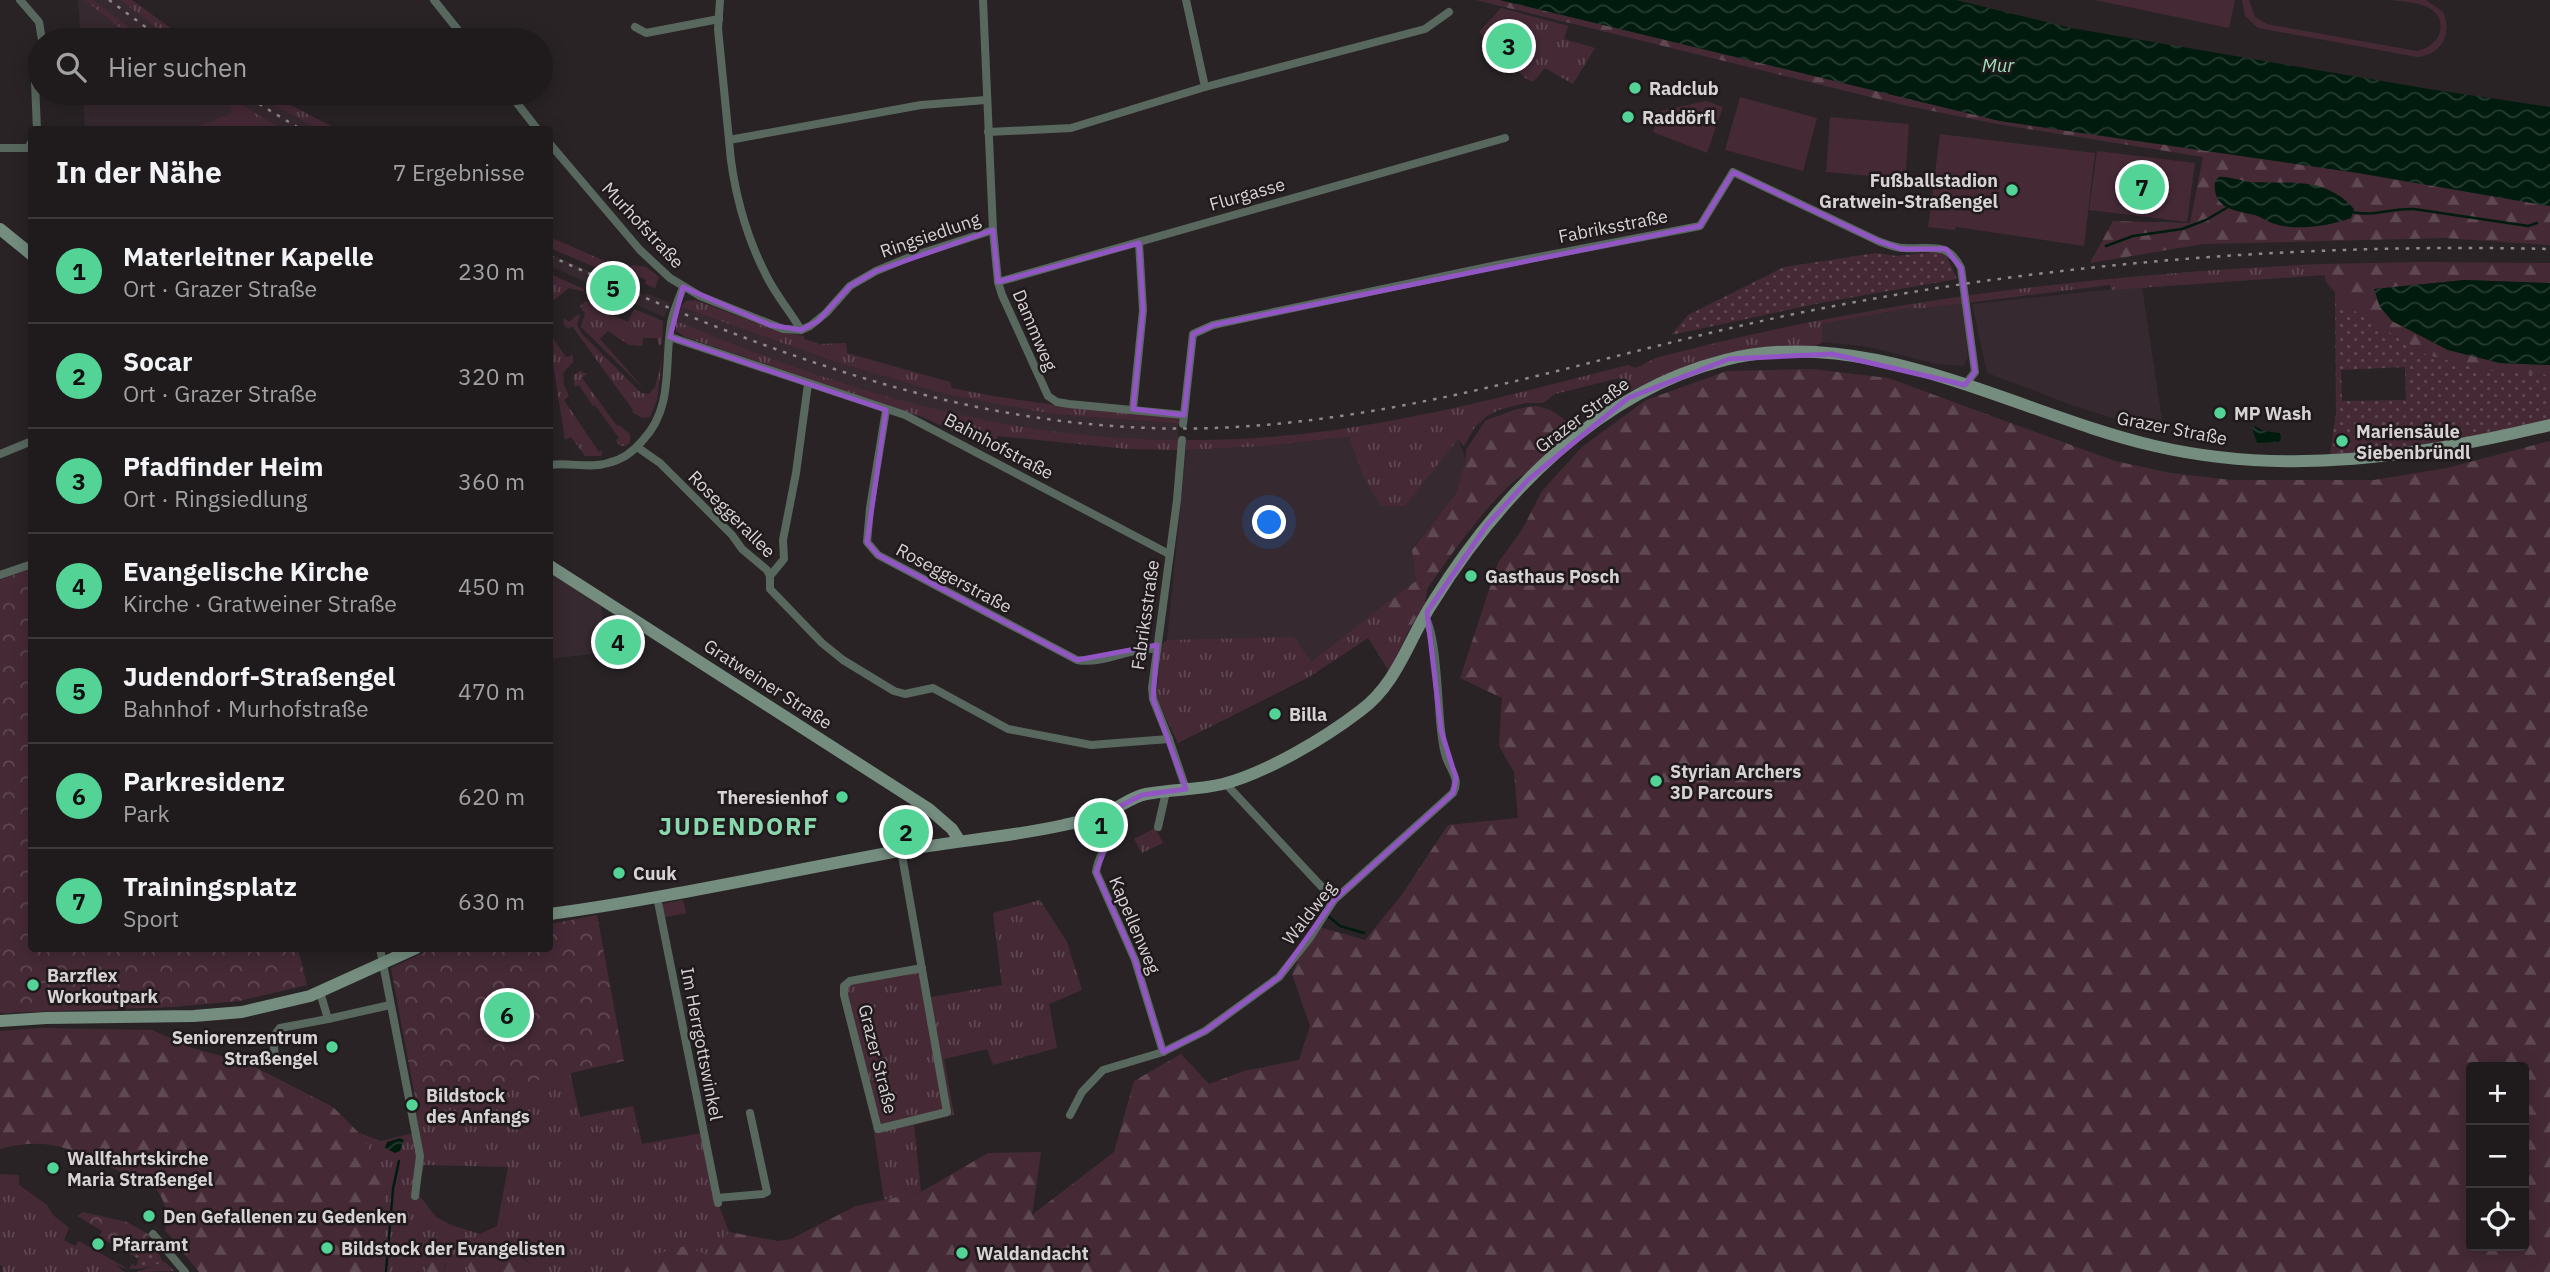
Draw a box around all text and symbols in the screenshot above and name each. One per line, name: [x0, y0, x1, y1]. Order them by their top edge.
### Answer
pin: 3: [1486, 20, 1532, 72]
search box: [28, 28, 553, 105]
icon: search: [52, 48, 90, 86]
text: Hier suchen: [108, 50, 247, 84]
water label: Mur: [1982, 53, 2015, 77]
place label: Radclub: [1649, 77, 1719, 100]
marker: Radclub: [1627, 80, 1643, 96]
place label: Raddörfl: [1642, 106, 1716, 129]
marker: Raddörfl: [1620, 109, 1636, 125]
text: In der Nähe: [56, 152, 222, 191]
text: 7 Ergebnisse: [393, 157, 525, 187]
pin: 7: [2119, 161, 2165, 213]
place label: Fußballstadion Gratwein-Straßengel: [1819, 169, 1999, 213]
street label: Flurgasse: [1206, 172, 1288, 216]
street label: Murhofstraße: [597, 177, 689, 273]
marker: Fußballstadion Gratwein-Straßengel: [2004, 182, 2020, 198]
street label: Fabriksstraße: [1556, 204, 1670, 248]
street label: Ringsiedlung: [877, 207, 983, 263]
text: Materleitner Kapelle: [123, 239, 374, 273]
text: 1: [72, 256, 86, 286]
text: 230 m: [458, 256, 525, 286]
pin: 5: [590, 262, 636, 314]
text: Ort · Grazer Straße: [123, 273, 317, 303]
street label: Dammweg: [1008, 286, 1063, 375]
text: Socar: [123, 344, 193, 378]
text: 2: [72, 361, 86, 391]
text: 320 m: [458, 361, 525, 391]
street label: Grazer Straße: [1530, 372, 1634, 458]
text: Ort · Grazer Straße: [123, 378, 317, 408]
place label: MP Wash: [2234, 402, 2312, 425]
marker: MP Wash: [2212, 405, 2228, 421]
street label: Grazer Straße: [2115, 406, 2229, 450]
street label: Bahnhofstraße: [940, 408, 1058, 484]
place label: Mariensäule Siebenbründl: [2356, 420, 2471, 464]
marker: Mariensäule Siebenbründl: [2334, 433, 2350, 449]
text: Pfadfinder Heim: [123, 449, 324, 483]
street label: Roseggerallee: [683, 465, 781, 563]
text: 3: [72, 466, 86, 496]
text: 360 m: [458, 466, 525, 496]
text: Ort · Ringsiedlung: [123, 483, 307, 513]
your location: [1252, 505, 1286, 539]
street label: Roseggerstraße: [892, 538, 1016, 618]
text: Evangelische Kirche: [123, 554, 369, 588]
street label: Fabriksstraße: [1126, 558, 1164, 672]
place label: Gasthaus Posch: [1485, 565, 1620, 588]
marker: Gasthaus Posch: [1463, 568, 1479, 584]
text: 4: [72, 571, 86, 601]
text: 450 m: [458, 571, 525, 601]
text: Kirche · Gratweiner Straße: [123, 588, 397, 618]
pin: 4: [595, 616, 641, 668]
street label: Gratweiner Straße: [700, 634, 837, 734]
text: Judendorf-Straßengel: [123, 659, 395, 693]
text: 5: [72, 676, 86, 706]
text: 470 m: [458, 676, 525, 706]
text: Bahnhof · Murhofstraße: [123, 693, 369, 723]
place label: Billa: [1289, 703, 1327, 726]
marker: Billa: [1267, 706, 1283, 722]
place label: Styrian Archers 3D Parcours: [1670, 760, 1801, 804]
text: Parkresidenz: [123, 764, 285, 798]
marker: Styrian Archers 3D Parcours: [1648, 773, 1664, 789]
text: 6: [72, 781, 86, 811]
text: 620 m: [458, 781, 525, 811]
place label: Theresienhof: [717, 786, 828, 809]
marker: Theresienhof: [834, 789, 850, 805]
text: Park: [123, 798, 170, 828]
pin: 1: [1078, 799, 1124, 851]
pin: 2: [883, 806, 929, 858]
district label: JUDENDORF: [659, 810, 819, 842]
place label: Cuuk: [633, 862, 677, 885]
marker: Cuuk: [611, 865, 627, 881]
text: Trainingsplatz: [123, 869, 297, 903]
street label: Kapellenweg: [1104, 873, 1166, 978]
street label: Waldweg: [1277, 876, 1341, 949]
text: 7: [72, 886, 86, 916]
text: 630 m: [458, 886, 525, 916]
text: Sport: [123, 903, 179, 933]
place label: Barzflex Workoutpark: [47, 964, 159, 1008]
street label: Im Herrgottswinkel: [676, 965, 728, 1123]
marker: Barzflex Workoutpark: [25, 977, 41, 993]
pin: 6: [484, 989, 530, 1041]
street label: Grazer Straße: [853, 1002, 903, 1116]
place label: Seniorenzentrum Straßengel: [172, 1026, 319, 1070]
marker: Seniorenzentrum Straßengel: [324, 1039, 340, 1055]
map controls: [2466, 1062, 2529, 1251]
button: +: [2466, 1062, 2529, 1125]
place label: Bildstock des Anfangs: [426, 1084, 530, 1128]
marker: Bildstock des Anfangs: [404, 1097, 420, 1113]
button: −: [2466, 1125, 2529, 1188]
place label: Wallfahrtskirche Maria Straßengel: [67, 1147, 214, 1191]
marker: Wallfahrtskirche Maria Straßengel: [45, 1160, 61, 1176]
button: locate: [2466, 1188, 2529, 1251]
place label: Den Gefallenen zu Gedenken: [163, 1205, 407, 1228]
marker: Den Gefallenen zu Gedenken: [141, 1208, 157, 1224]
place label: Pfarramt: [112, 1233, 188, 1256]
marker: Pfarramt: [90, 1236, 106, 1252]
place label: Bildstock der Evangelisten: [341, 1237, 566, 1260]
marker: Bildstock der Evangelisten: [319, 1240, 335, 1256]
place label: Waldandacht: [976, 1242, 1089, 1265]
marker: Waldandacht: [954, 1245, 970, 1261]

